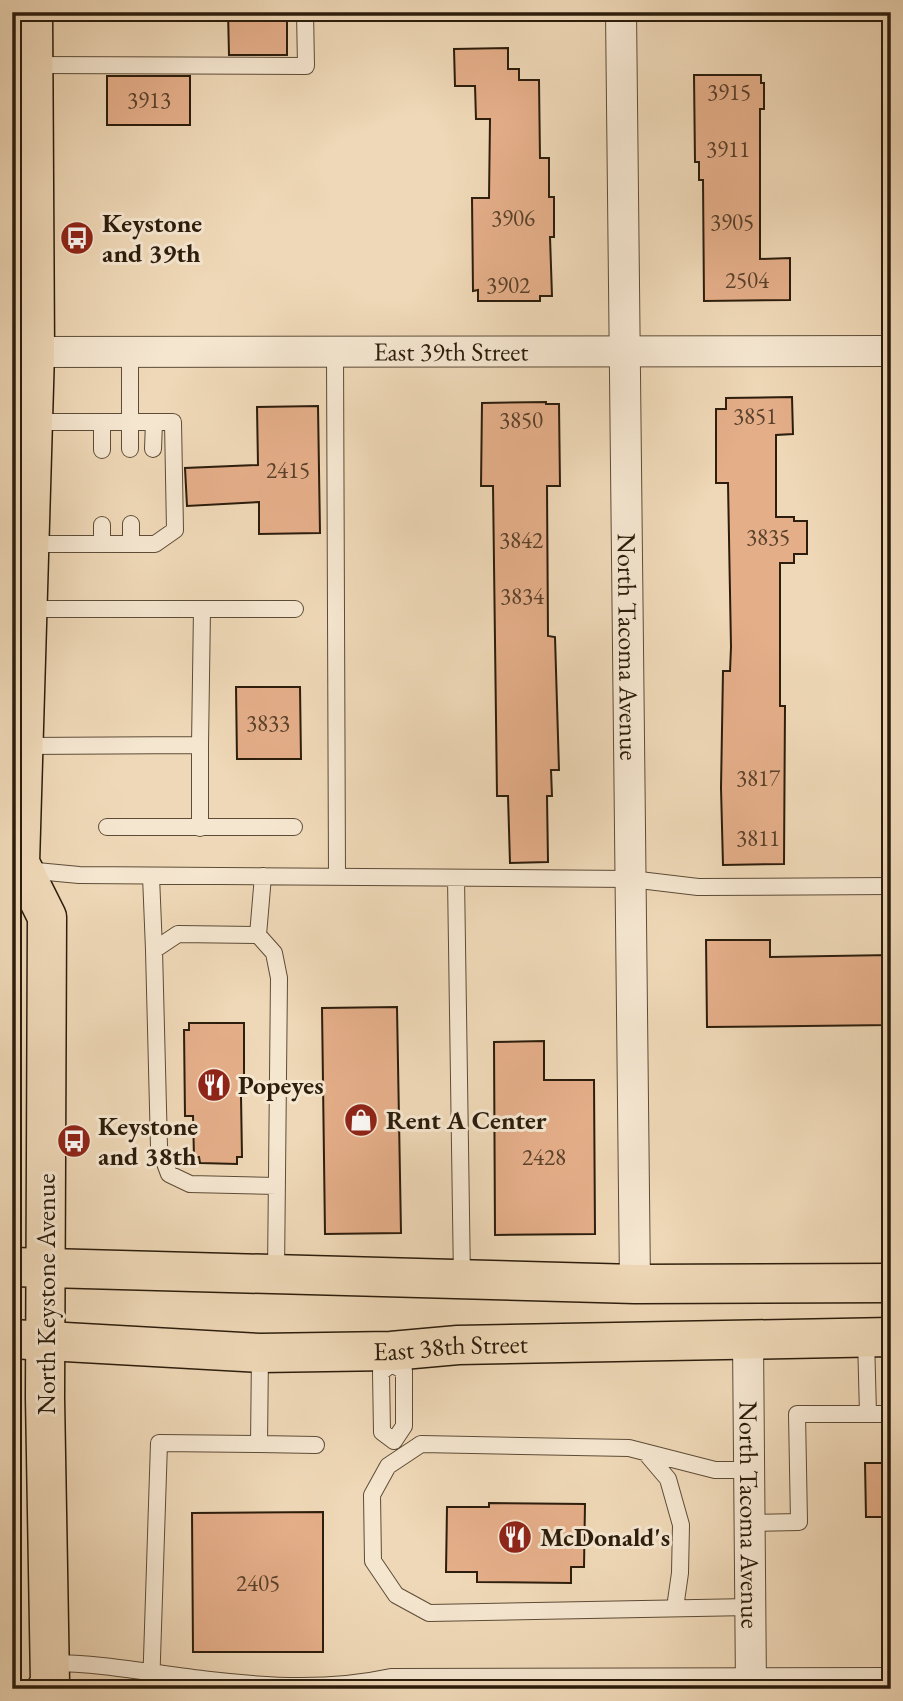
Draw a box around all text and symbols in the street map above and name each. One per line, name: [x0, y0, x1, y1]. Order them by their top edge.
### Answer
house number: 3915: [707, 77, 751, 107]
house number: 3913: [127, 85, 171, 115]
house number: 3911: [706, 134, 750, 164]
house number: 3906: [491, 203, 535, 233]
place label: Keystone and 39th: [102, 206, 202, 270]
house number: 3905: [710, 207, 754, 237]
bus stop icon: Keystone and 39th: [58, 219, 96, 257]
house number: 2504: [725, 265, 770, 295]
house number: 3902: [486, 270, 530, 300]
street label: East 39th Street: [373, 334, 529, 369]
house number: 3851: [733, 401, 777, 431]
house number: 3850: [499, 405, 543, 435]
house number: 2415: [266, 455, 310, 485]
house number: 3835: [746, 522, 790, 552]
house number: 3842: [499, 525, 543, 555]
street label: North Tacoma Avenue: [610, 533, 646, 761]
house number: 3834: [500, 581, 545, 611]
house number: 3833: [246, 708, 290, 738]
house number: 3817: [736, 763, 781, 793]
house number: 3811: [736, 823, 780, 853]
restaurant icon: Popeyes: [195, 1066, 233, 1104]
place label: Popeyes: [238, 1068, 324, 1102]
shop icon: Rent A Center: [342, 1101, 380, 1139]
place label: Rent A Center: [386, 1103, 547, 1137]
place label: Keystone and 38th: [98, 1109, 198, 1173]
bus stop icon: Keystone and 38th: [55, 1122, 93, 1160]
house number: 2428: [522, 1142, 566, 1172]
street label: North Keystone Avenue: [29, 1173, 63, 1415]
street label: East 38th Street: [373, 1327, 528, 1368]
street label: North Tacoma Avenue: [732, 1401, 767, 1629]
restaurant icon: McDonald's: [496, 1518, 534, 1556]
place label: McDonald's: [540, 1520, 670, 1554]
house number: 2405: [236, 1568, 280, 1598]

